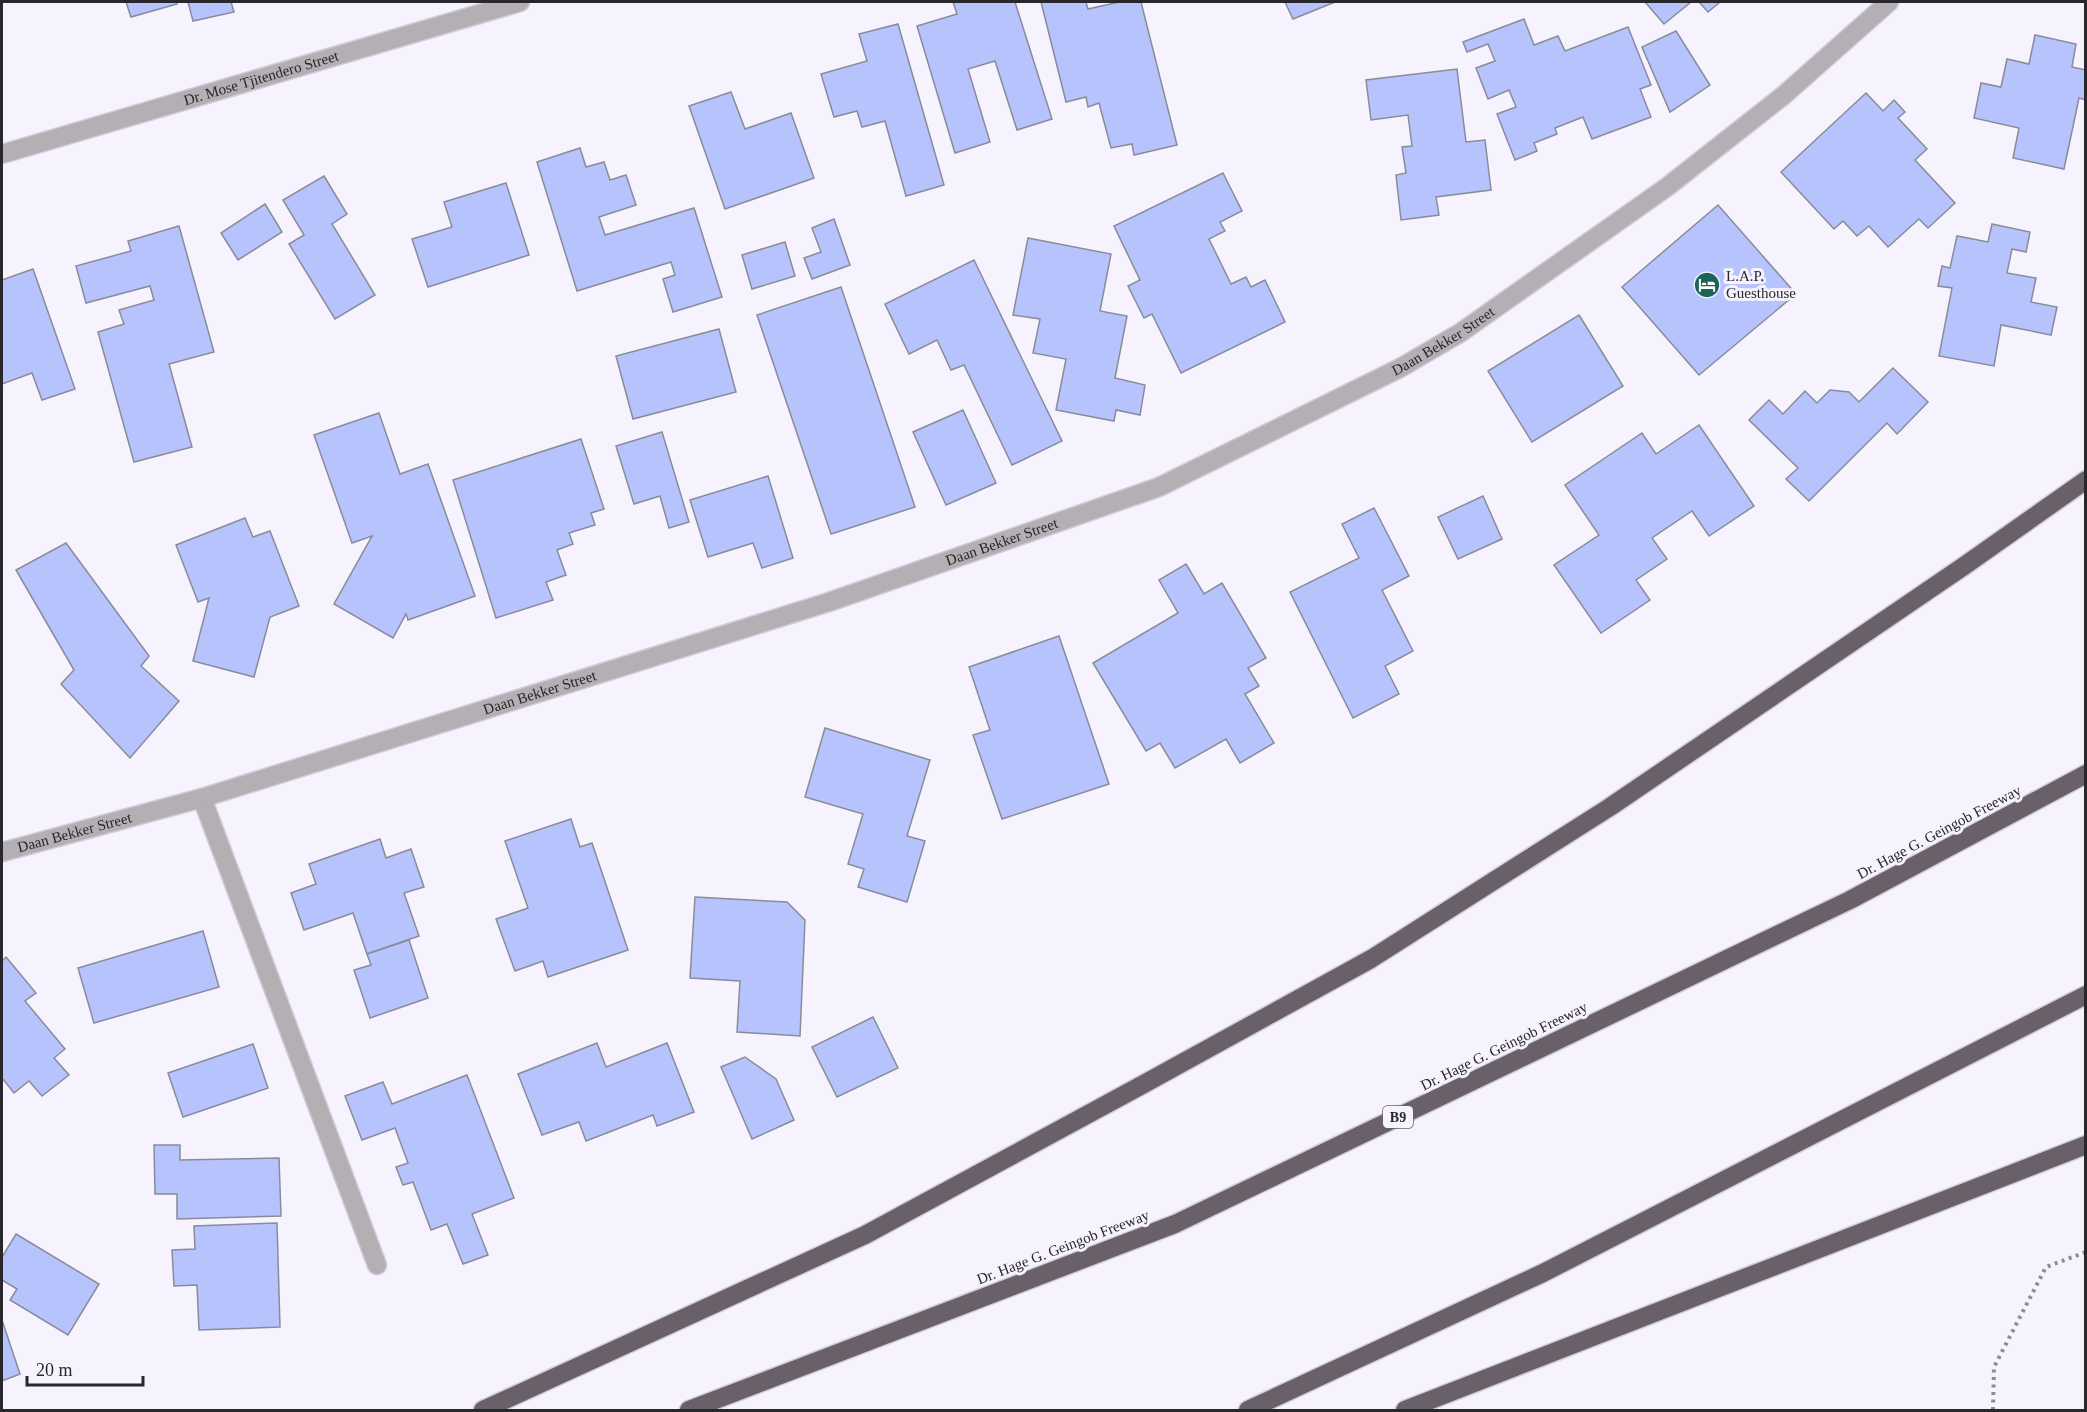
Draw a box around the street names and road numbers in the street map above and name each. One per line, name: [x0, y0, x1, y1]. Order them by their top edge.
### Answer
street label: Dr. Mose Tjitendero Street: [182, 47, 341, 108]
street label: Daan Bekker Street: [1389, 303, 1498, 379]
street label: Daan Bekker Street: [944, 515, 1061, 569]
street label: Daan Bekker Street: [481, 667, 599, 718]
street label: Dr. Hage G. Geingob Freeway: [1854, 782, 2024, 882]
street label: Daan Bekker Street: [16, 809, 134, 855]
street label: Dr. Hage G. Geingob Freeway: [1418, 998, 1590, 1093]
road number: B9: [1383, 1106, 1413, 1128]
street label: Dr. Hage G. Geingob Freeway: [975, 1207, 1152, 1287]

